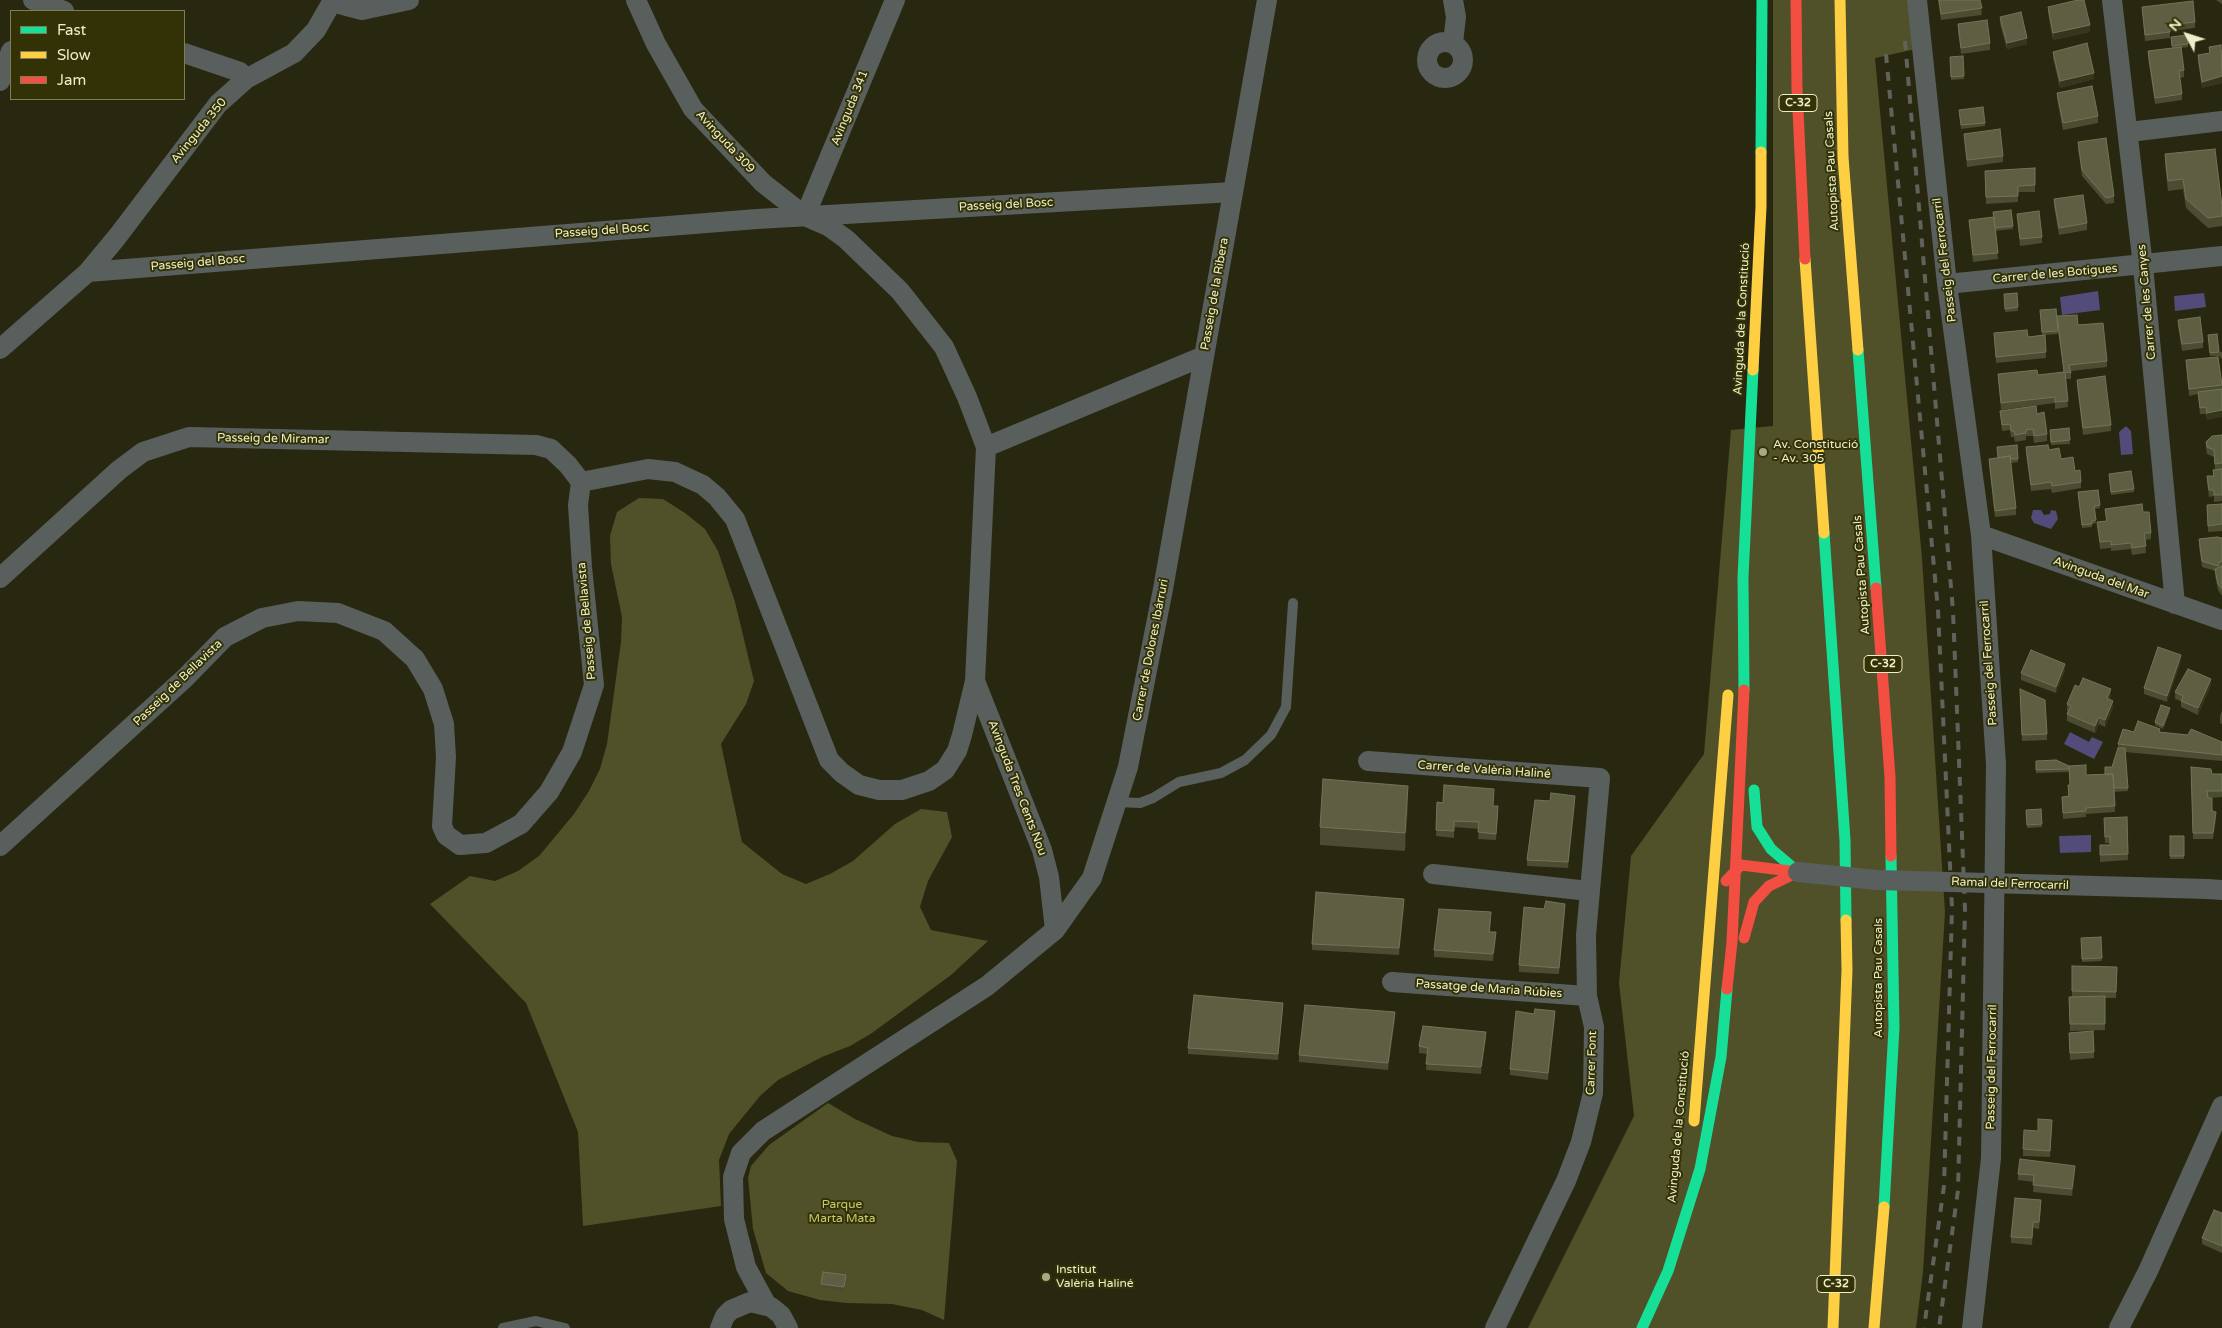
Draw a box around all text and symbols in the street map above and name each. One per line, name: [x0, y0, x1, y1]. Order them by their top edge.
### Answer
legend: [10, 10, 185, 100]
north arrow: [2162, 10, 2212, 60]
text: N: [2165, 15, 2185, 35]
text: Fast: [57, 21, 86, 39]
text: Slow: [57, 46, 91, 64]
street label: Avinguda 341: [828, 68, 872, 148]
text: Jam: [57, 71, 86, 89]
street label: Avinguda 350: [168, 95, 230, 167]
road number: C-32: [1779, 95, 1817, 112]
street label: Avinguda 309: [692, 108, 758, 176]
street label: Autopista Pau Casals: [1822, 111, 1842, 231]
street label: Passeig del Bosc: [958, 195, 1054, 215]
street label: Passeig del Ferrocarril: [1930, 197, 1960, 323]
street label: Passeig del Bosc: [554, 221, 650, 241]
street label: Passeig de la Ribera: [1198, 237, 1232, 351]
street label: Avinguda de la Constitució: [1731, 243, 1753, 395]
street label: Carrer de les Canyes: [2135, 244, 2159, 360]
street label: Passeig del Bosc: [150, 252, 246, 274]
street label: Carrer de les Botigues: [1992, 261, 2118, 287]
street label: Passeig de Miramar: [217, 431, 329, 447]
place label: Av. Constitució - Av. 305: [1773, 438, 1858, 466]
marker: Av. Constitució - Av. 305: [1757, 446, 1769, 458]
street label: Autopista Pau Casals: [1851, 515, 1873, 635]
street label: Avinguda del Mar: [2051, 554, 2151, 602]
street label: Passeig de Bellavista: [575, 562, 599, 680]
street label: Carrer de Dolores Ibárruri: [1130, 578, 1172, 722]
street label: Passeig del Ferrocarril: [1977, 600, 2001, 726]
street label: Passeig de Bellavista: [131, 637, 225, 729]
road number: C-32: [1864, 656, 1902, 672]
street label: Avinguda Tres Cents Nou: [985, 718, 1049, 858]
street label: Carrer de Valèria Haliné: [1417, 758, 1551, 782]
street label: Ramal del Ferrocarril: [1951, 875, 2069, 893]
street label: Autopista Pau Casals: [1872, 918, 1886, 1038]
street label: Passatge de Maria Rúbies: [1415, 977, 1563, 1001]
street label: Passeig del Ferrocarril: [1984, 1004, 2000, 1130]
street label: Carrer Font: [1584, 1031, 1600, 1095]
street label: Avinguda de la Constitució: [1665, 1050, 1693, 1204]
park label: Parque Marta Mata: [809, 1198, 875, 1226]
place label: Institut Valèria Haliné: [1056, 1263, 1134, 1291]
marker: Institut Valèria Haliné: [1040, 1271, 1052, 1283]
road number: C-32: [1817, 1276, 1855, 1292]

